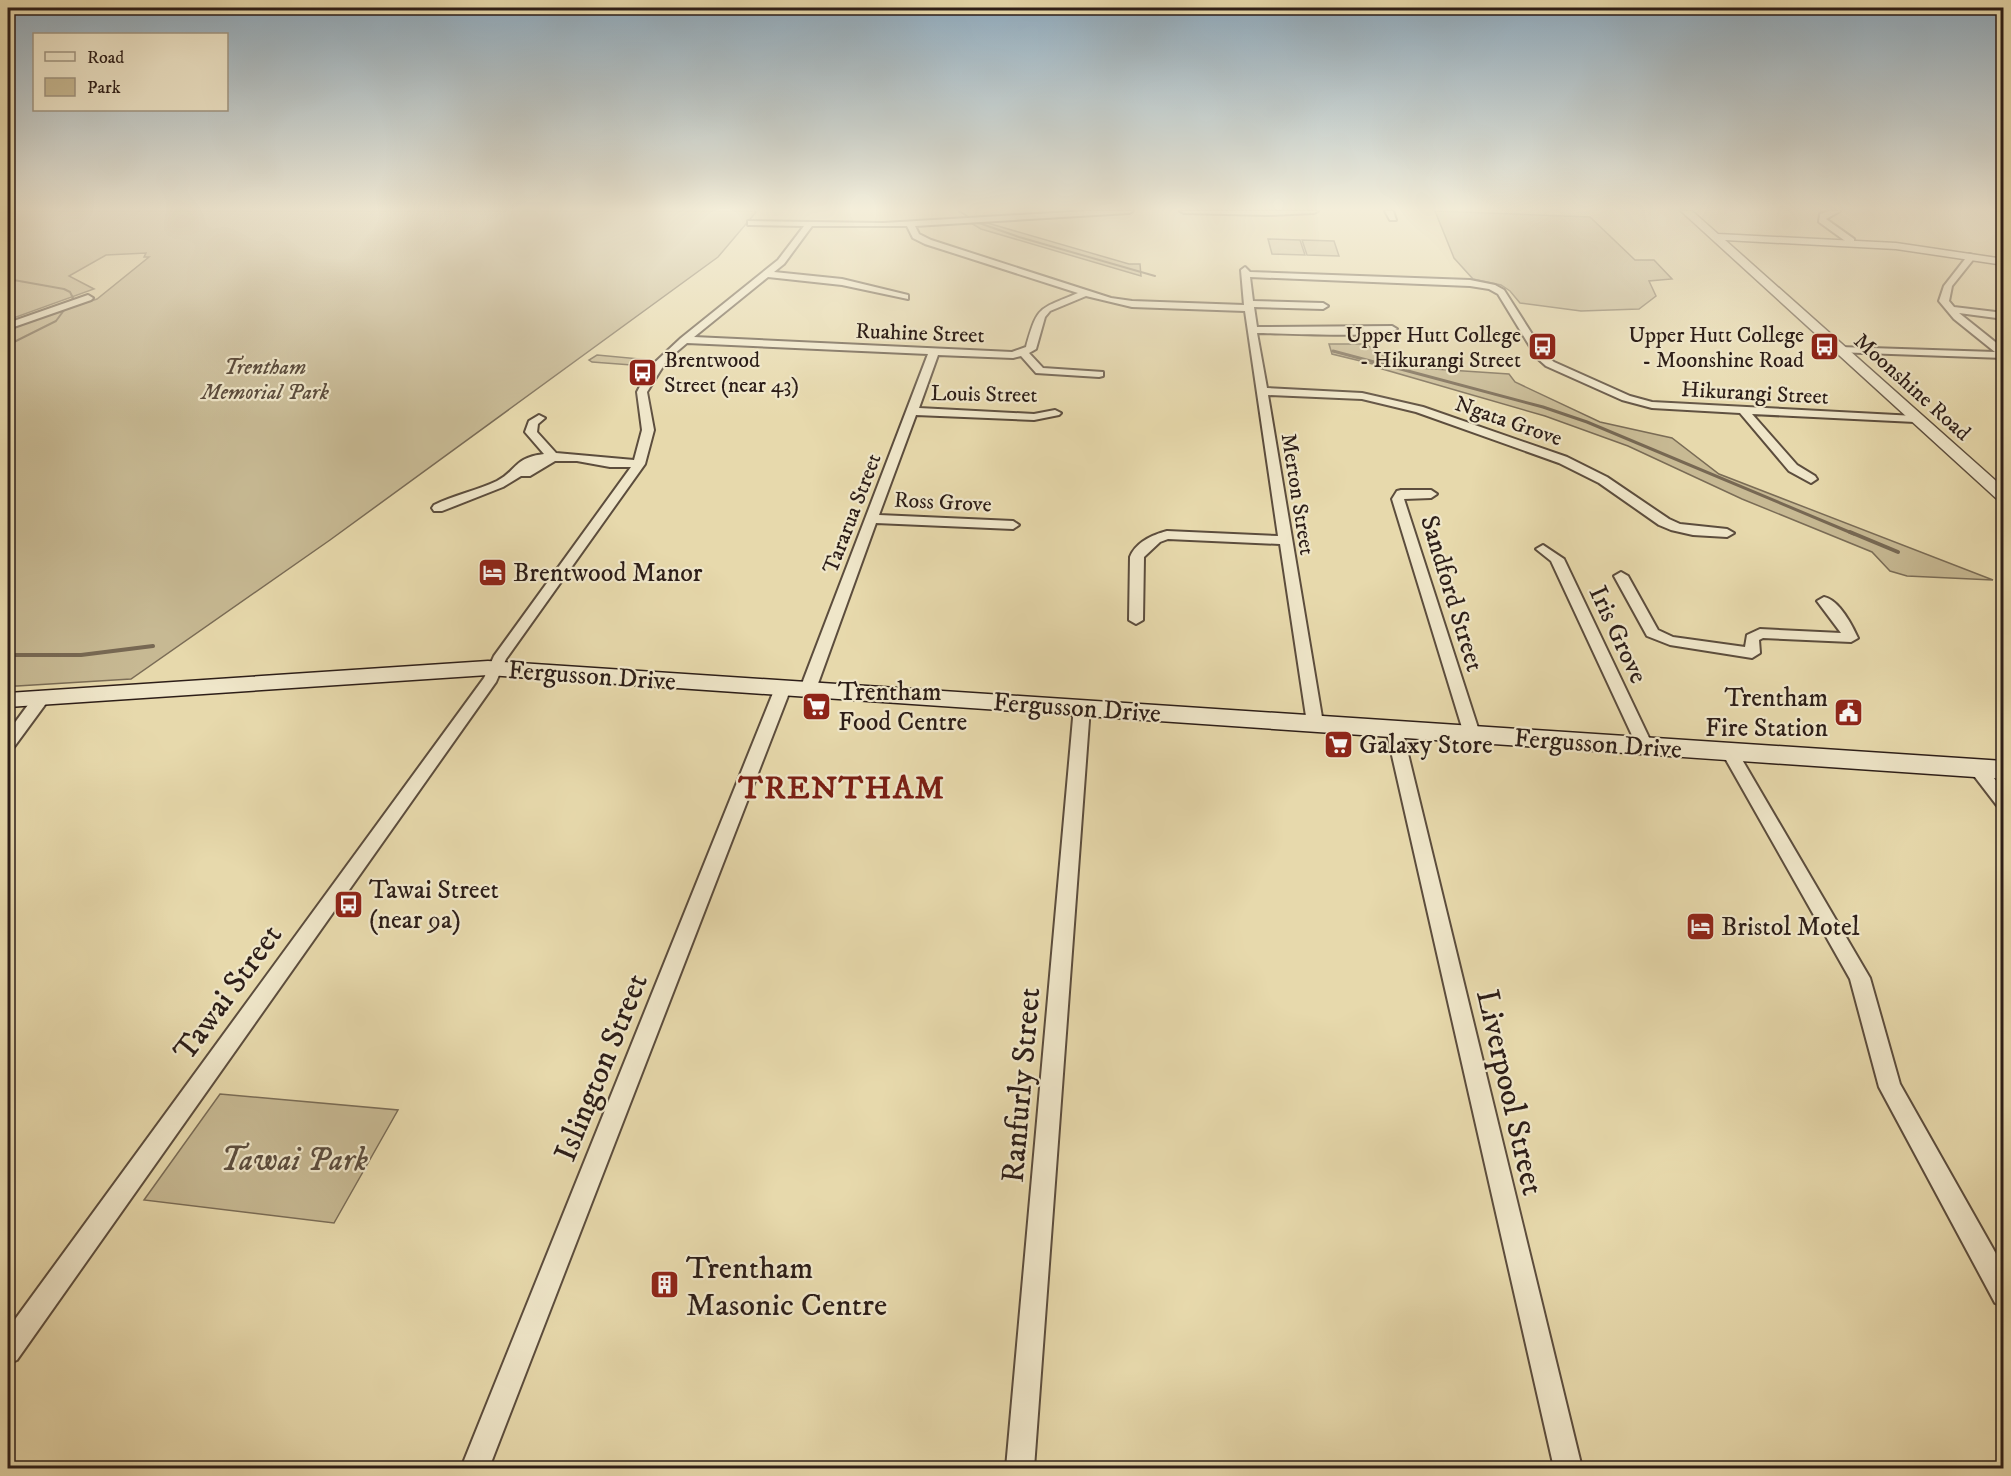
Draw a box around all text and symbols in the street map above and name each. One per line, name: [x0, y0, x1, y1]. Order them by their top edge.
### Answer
legend: [33, 33, 228, 111]
text: Road: [87, 47, 124, 69]
text: Park: [87, 77, 121, 99]
street label: Ruahine Street: [855, 318, 985, 349]
place label: Upper Hutt College - Hikurangi Street: [1345, 322, 1521, 374]
place label: Upper Hutt College - Moonshine Road: [1628, 322, 1804, 374]
street label: Moonshine Road: [1848, 328, 1976, 447]
bus stop icon: Upper Hutt College - Hikurangi Street: [1526, 331, 1558, 363]
bus stop icon: Upper Hutt College - Moonshine Road: [1809, 331, 1841, 363]
place label: Brentwood Street (near 43): [664, 347, 799, 399]
park label: Trentham Memorial Park: [199, 354, 330, 406]
bus stop icon: Brentwood Street (near 43): [627, 356, 659, 388]
street label: Hikurangi Street: [1680, 376, 1829, 411]
street label: Louis Street: [930, 380, 1038, 409]
street label: Ngata Grove: [1451, 390, 1566, 452]
street label: Merton Street: [1275, 431, 1320, 557]
street label: Tararua Street: [817, 450, 888, 577]
street label: Ross Grove: [893, 486, 992, 519]
street label: Sandford Street: [1412, 511, 1491, 675]
hotel icon: Brentwood Manor: [476, 556, 508, 588]
place label: Brentwood Manor: [513, 557, 703, 590]
street label: Iris Grove: [1581, 581, 1655, 689]
street label: Fergusson Drive: [507, 654, 677, 699]
place label: Trentham Food Centre: [838, 676, 967, 739]
place label: Trentham Fire Station: [1705, 682, 1828, 745]
street label: Fergusson Drive: [992, 686, 1162, 731]
supermarket icon: Trentham Food Centre: [801, 690, 833, 722]
public building icon: Trentham Fire Station: [1833, 696, 1865, 728]
street label: Fergusson Drive: [1513, 722, 1683, 767]
supermarket icon: Galaxy Store: [1322, 728, 1354, 760]
place label: Galaxy Store: [1359, 729, 1493, 762]
district label: TRENTHAM: [737, 769, 946, 809]
place label: Tawai Street (near 9a): [369, 874, 499, 937]
bus stop icon: Tawai Street (near 9a): [332, 888, 364, 920]
hotel icon: Bristol Motel: [1684, 910, 1716, 942]
place label: Bristol Motel: [1721, 911, 1860, 944]
street label: Tawai Street: [166, 917, 292, 1070]
street label: Islington Street: [546, 968, 658, 1168]
street label: Ranfurly Street: [994, 986, 1050, 1185]
street label: Liverpool Street: [1466, 986, 1552, 1199]
park label: Tawai Park: [220, 1141, 368, 1181]
place label: Trentham Masonic Centre: [686, 1249, 887, 1326]
building icon: Trentham Masonic Centre: [649, 1269, 681, 1301]

